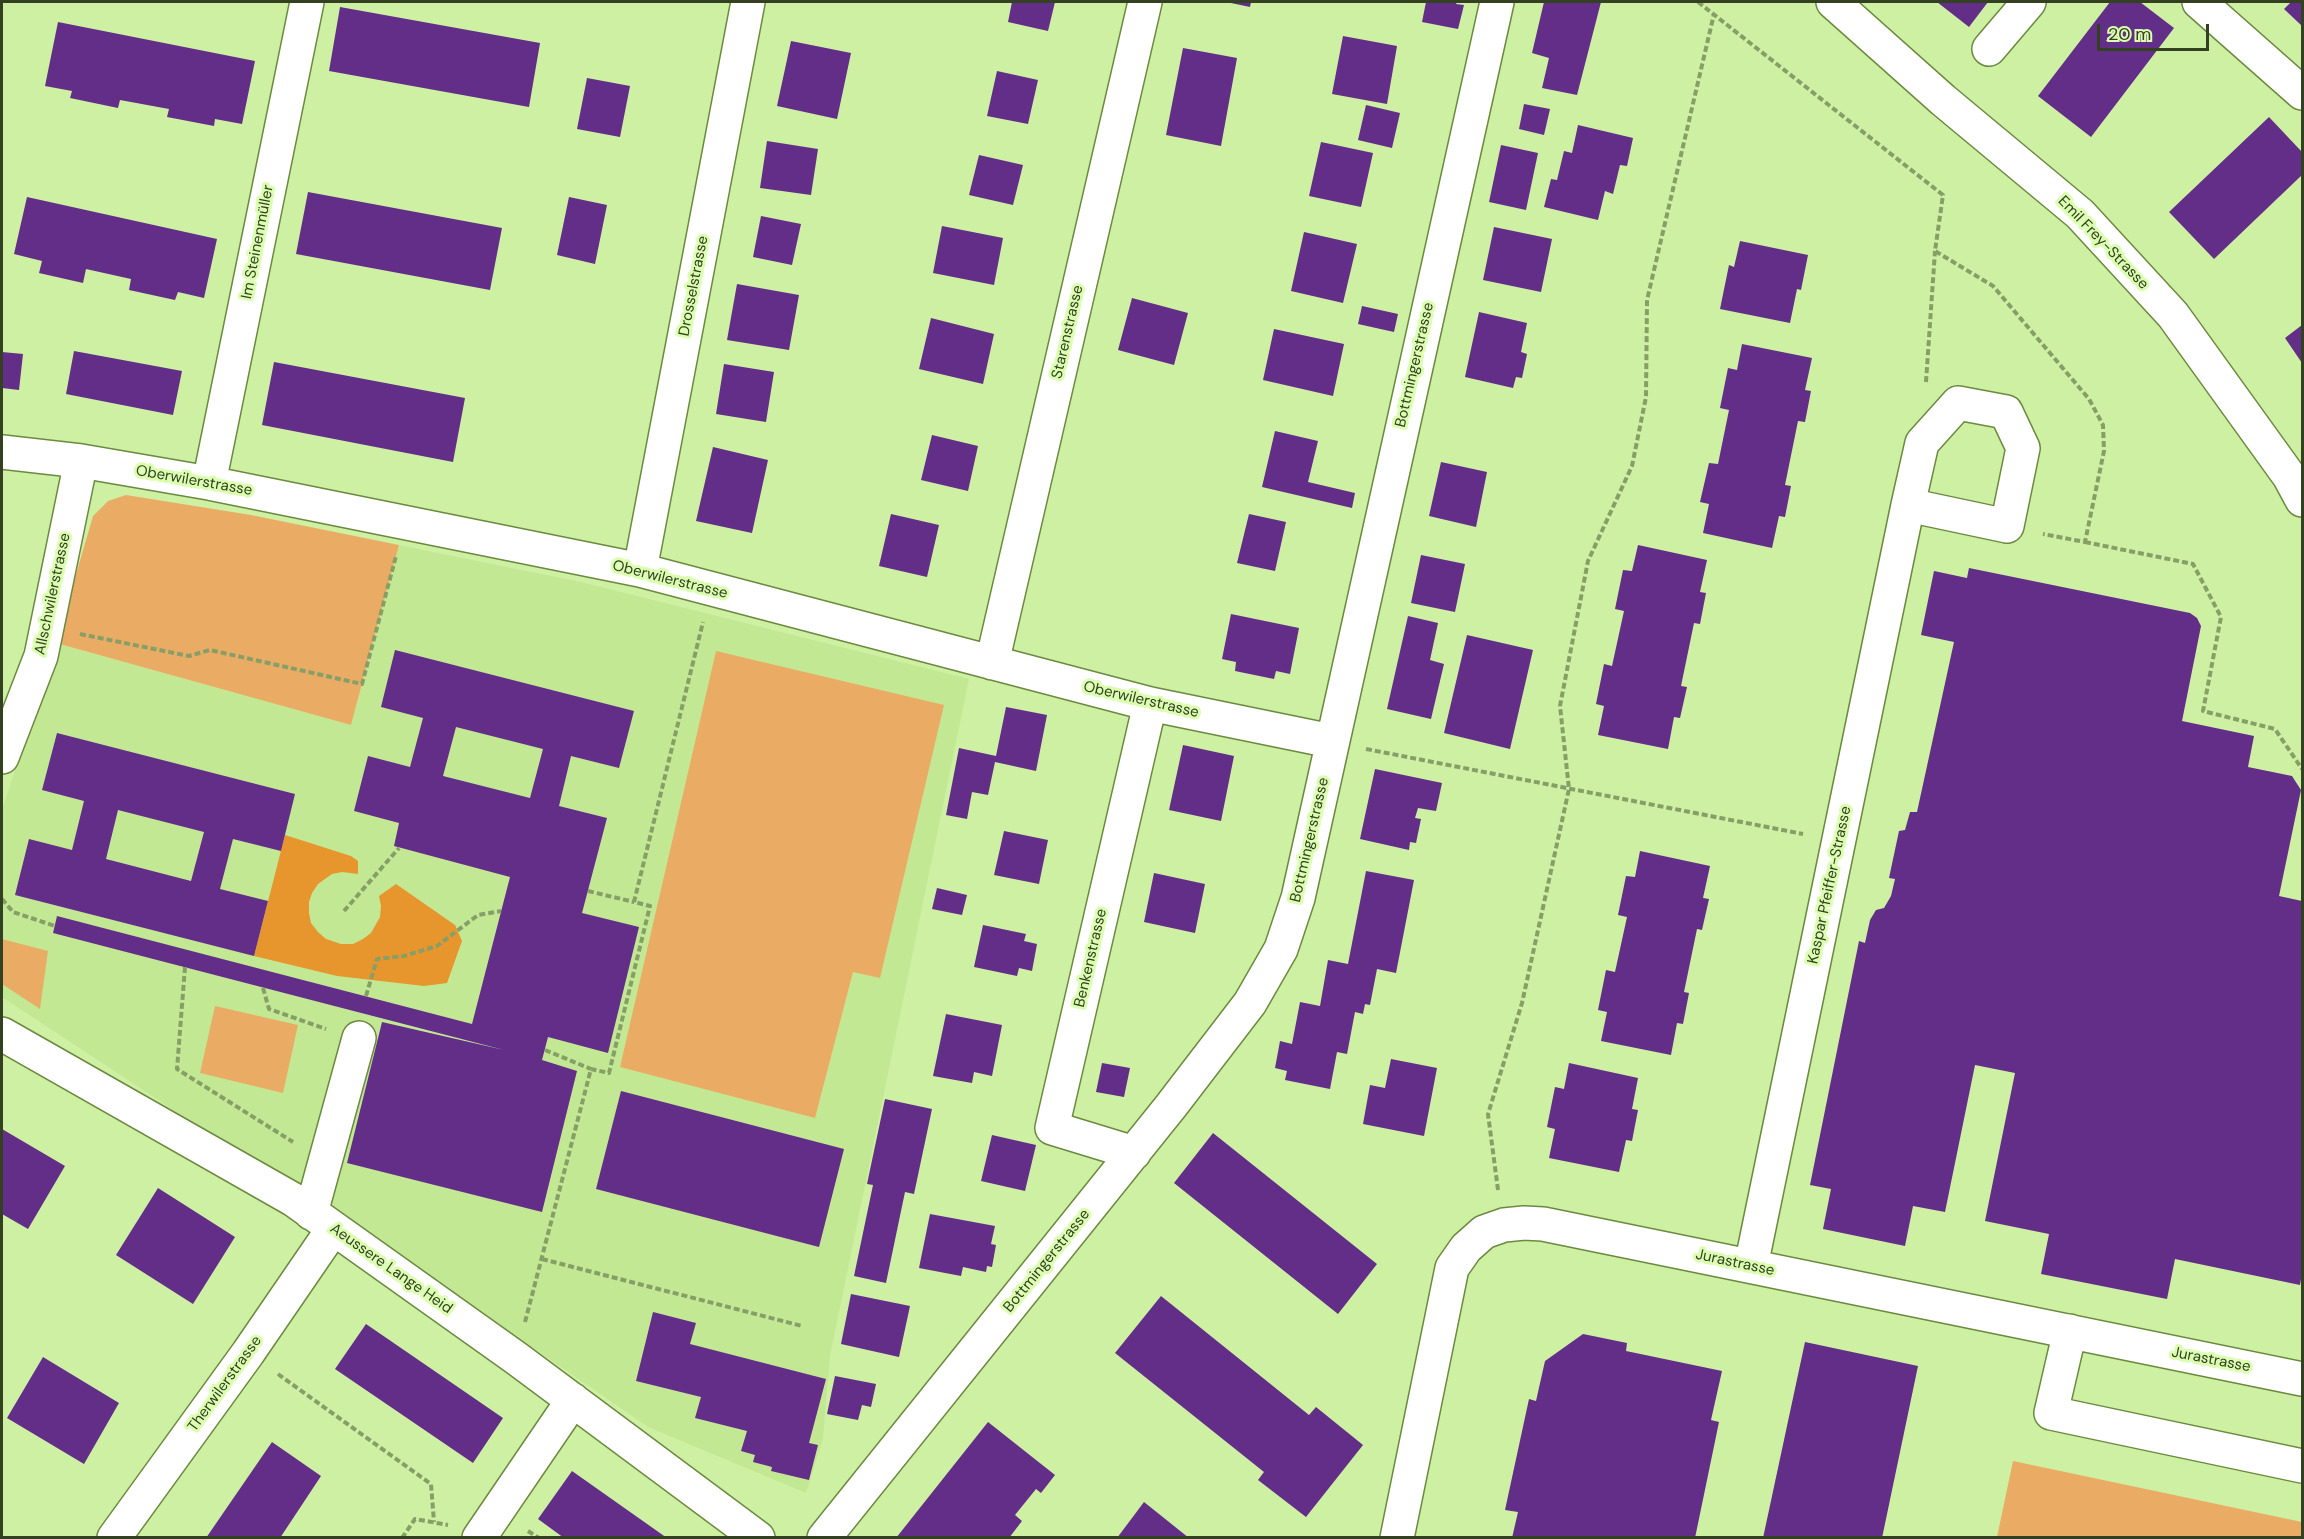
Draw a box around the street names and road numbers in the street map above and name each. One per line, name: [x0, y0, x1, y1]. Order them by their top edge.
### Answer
street label: Im Steinenmüller: [238, 183, 278, 301]
street label: Emil Frey-Strasse: [2054, 193, 2152, 293]
street label: Drosselstrasse: [675, 234, 713, 338]
street label: Starenstrasse: [1048, 283, 1088, 381]
street label: Bottmingerstrasse: [1392, 301, 1438, 429]
street label: Oberwilerstrasse: [134, 462, 254, 500]
street label: Allschwilerstrasse: [31, 531, 75, 657]
street label: Oberwilerstrasse: [611, 557, 729, 603]
street label: Oberwilerstrasse: [1082, 678, 1200, 722]
street label: Bottmingerstrasse: [1287, 776, 1333, 904]
street label: Kaspar Pfeiffer-Strasse: [1804, 804, 1856, 966]
street label: Benkenstrasse: [1071, 907, 1111, 1009]
street label: Bottmingerstrasse: [1000, 1206, 1094, 1316]
street label: Aeussere Lange Heid: [326, 1220, 456, 1318]
street label: Jurastrasse: [1694, 1246, 1776, 1280]
street label: Therwilerstrasse: [184, 1333, 266, 1435]
street label: Jurastrasse: [2170, 1344, 2252, 1376]

